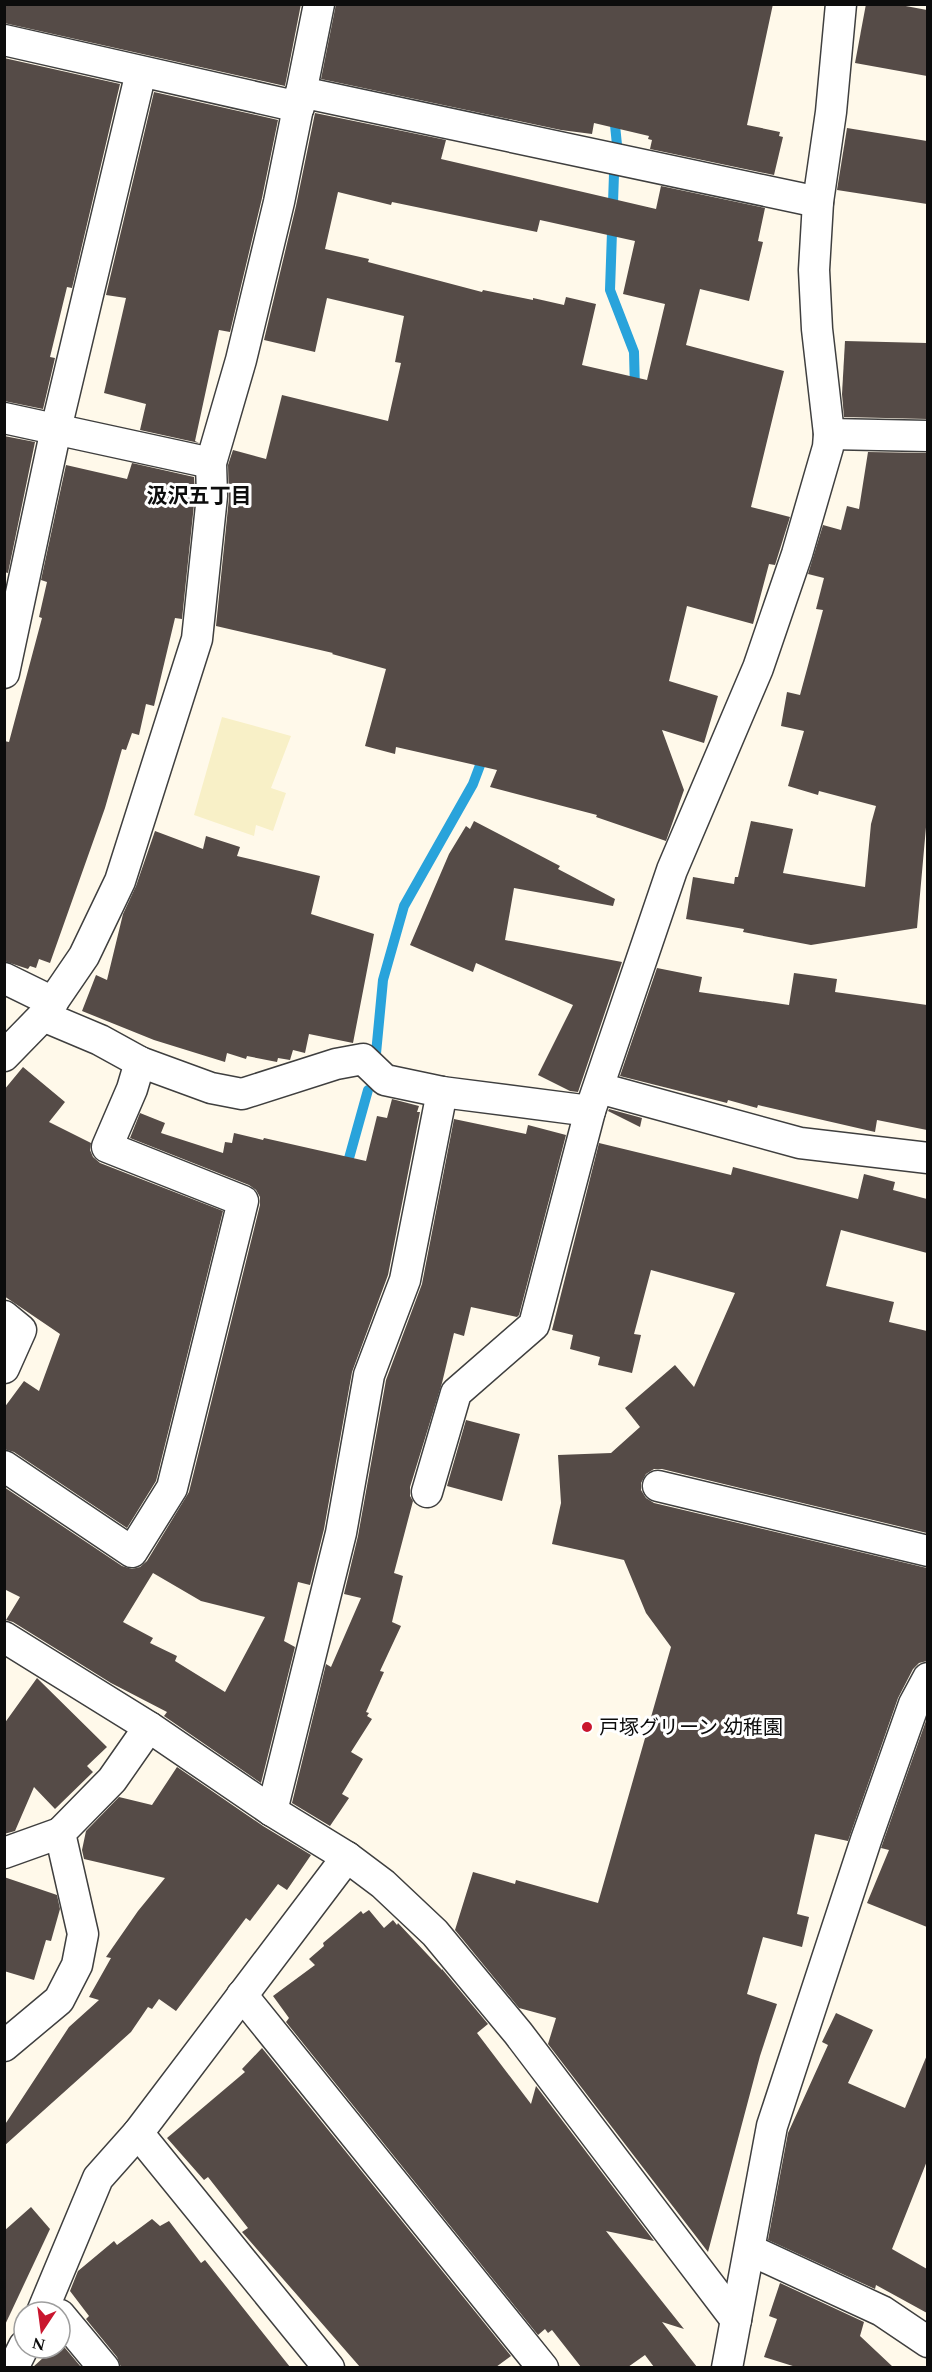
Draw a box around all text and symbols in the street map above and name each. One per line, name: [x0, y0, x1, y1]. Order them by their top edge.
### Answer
district label: 汲沢五丁目: [147, 481, 252, 513]
place label: 戸塚グリーン 幼稚園: [599, 1713, 783, 1743]
marker: 戸塚グリーン 幼稚園: [580, 1720, 594, 1734]
north arrow: [12, 2300, 72, 2360]
text: N: [30, 2330, 48, 2357]

